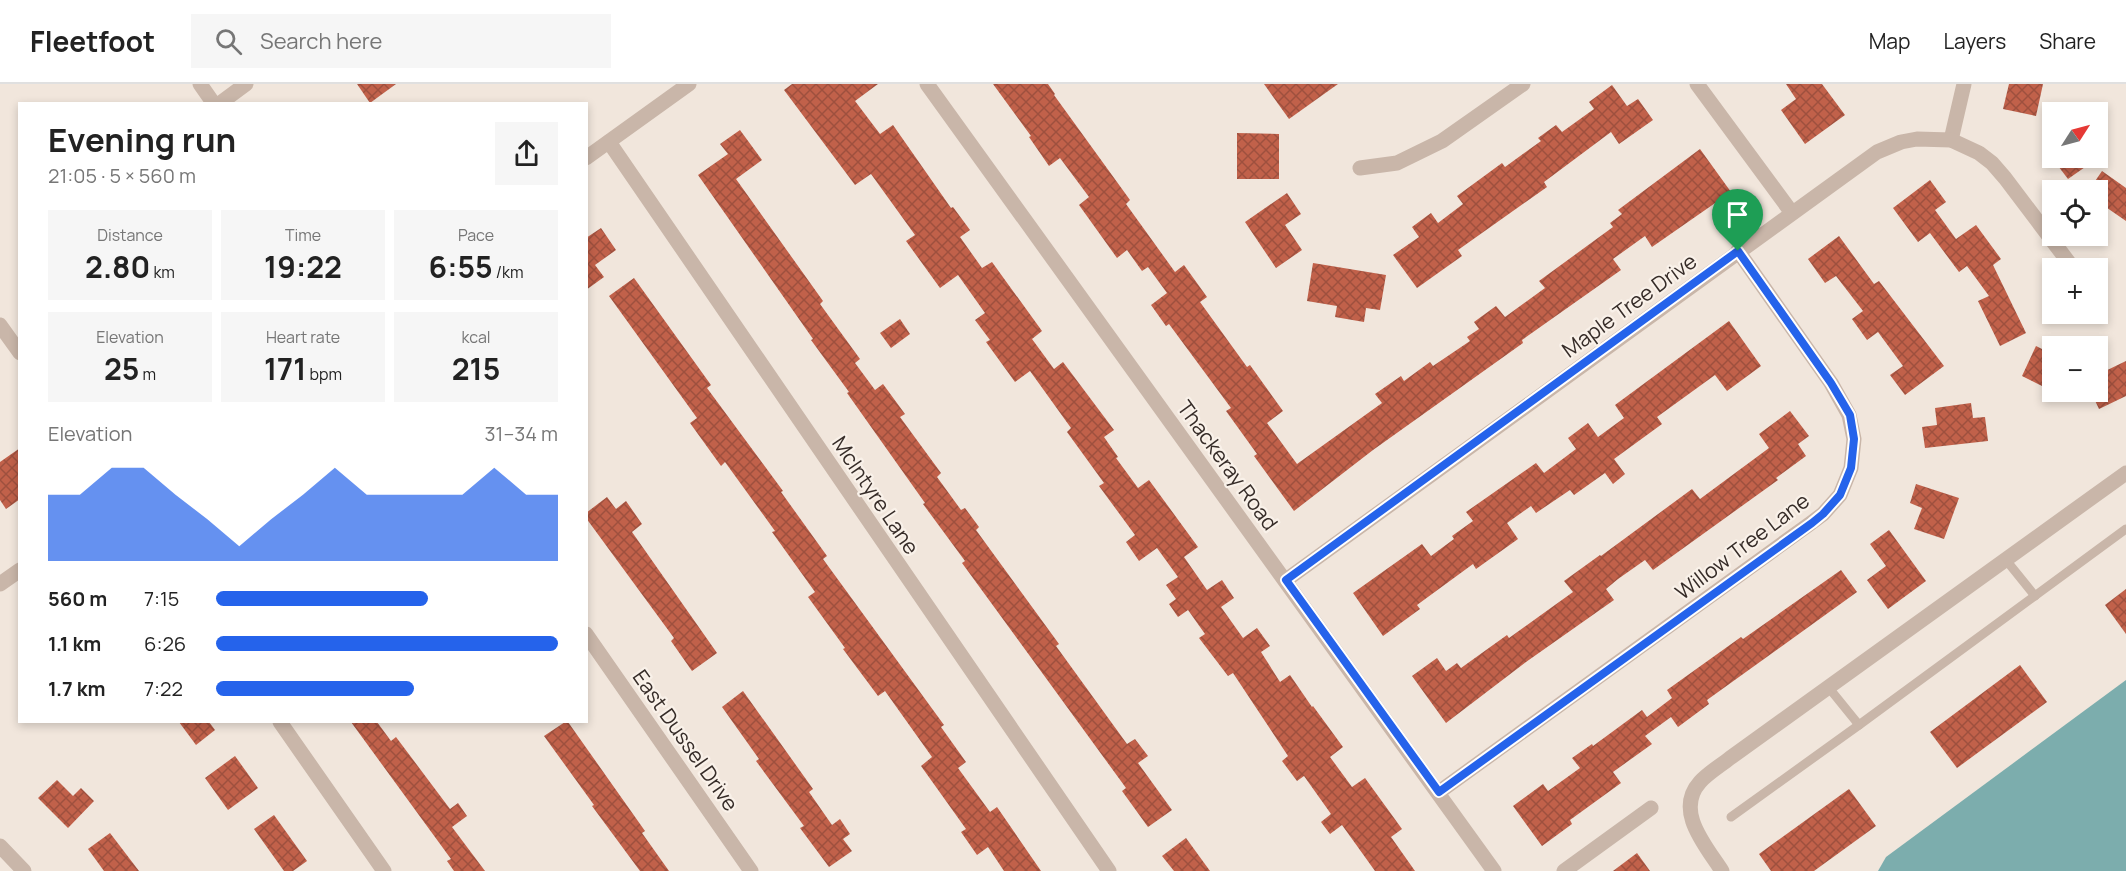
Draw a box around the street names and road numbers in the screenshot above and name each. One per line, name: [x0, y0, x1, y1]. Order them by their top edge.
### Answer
street label: Maple Tree Drive: [1556, 247, 1702, 363]
street label: Thackeray Road: [1171, 394, 1285, 536]
street label: McIntyre Lane: [826, 430, 926, 560]
street label: Willow Tree Lane: [1669, 486, 1815, 606]
street label: East Dussel Drive: [627, 664, 745, 816]

